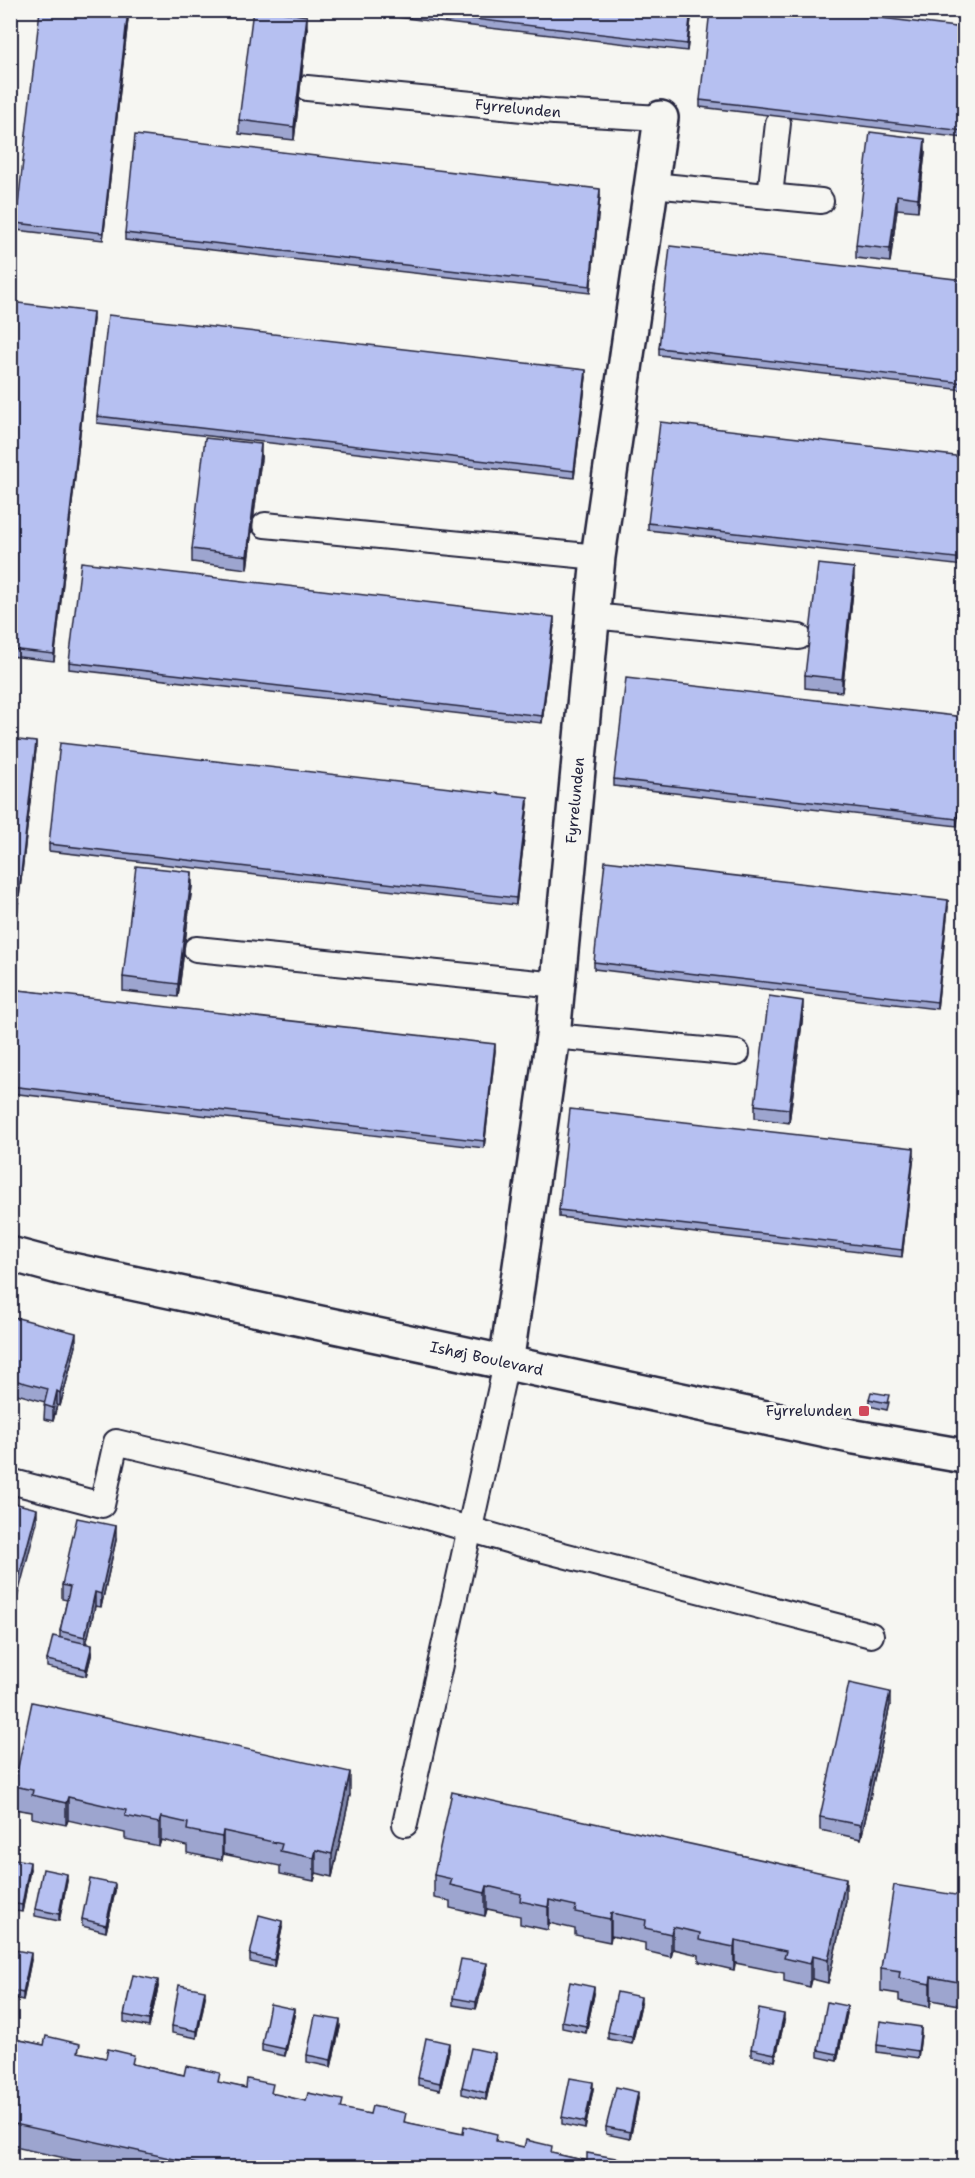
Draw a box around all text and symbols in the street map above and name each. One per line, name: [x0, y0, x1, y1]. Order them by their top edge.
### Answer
street label: Fyrrelunden: [474, 94, 562, 122]
street label: Fyrrelunden: [561, 756, 589, 844]
street label: Ishøj Boulevard: [428, 1337, 546, 1380]
place label: Fyrrelunden: [766, 1401, 852, 1421]
marker: Fyrrelunden: [857, 1404, 871, 1418]

